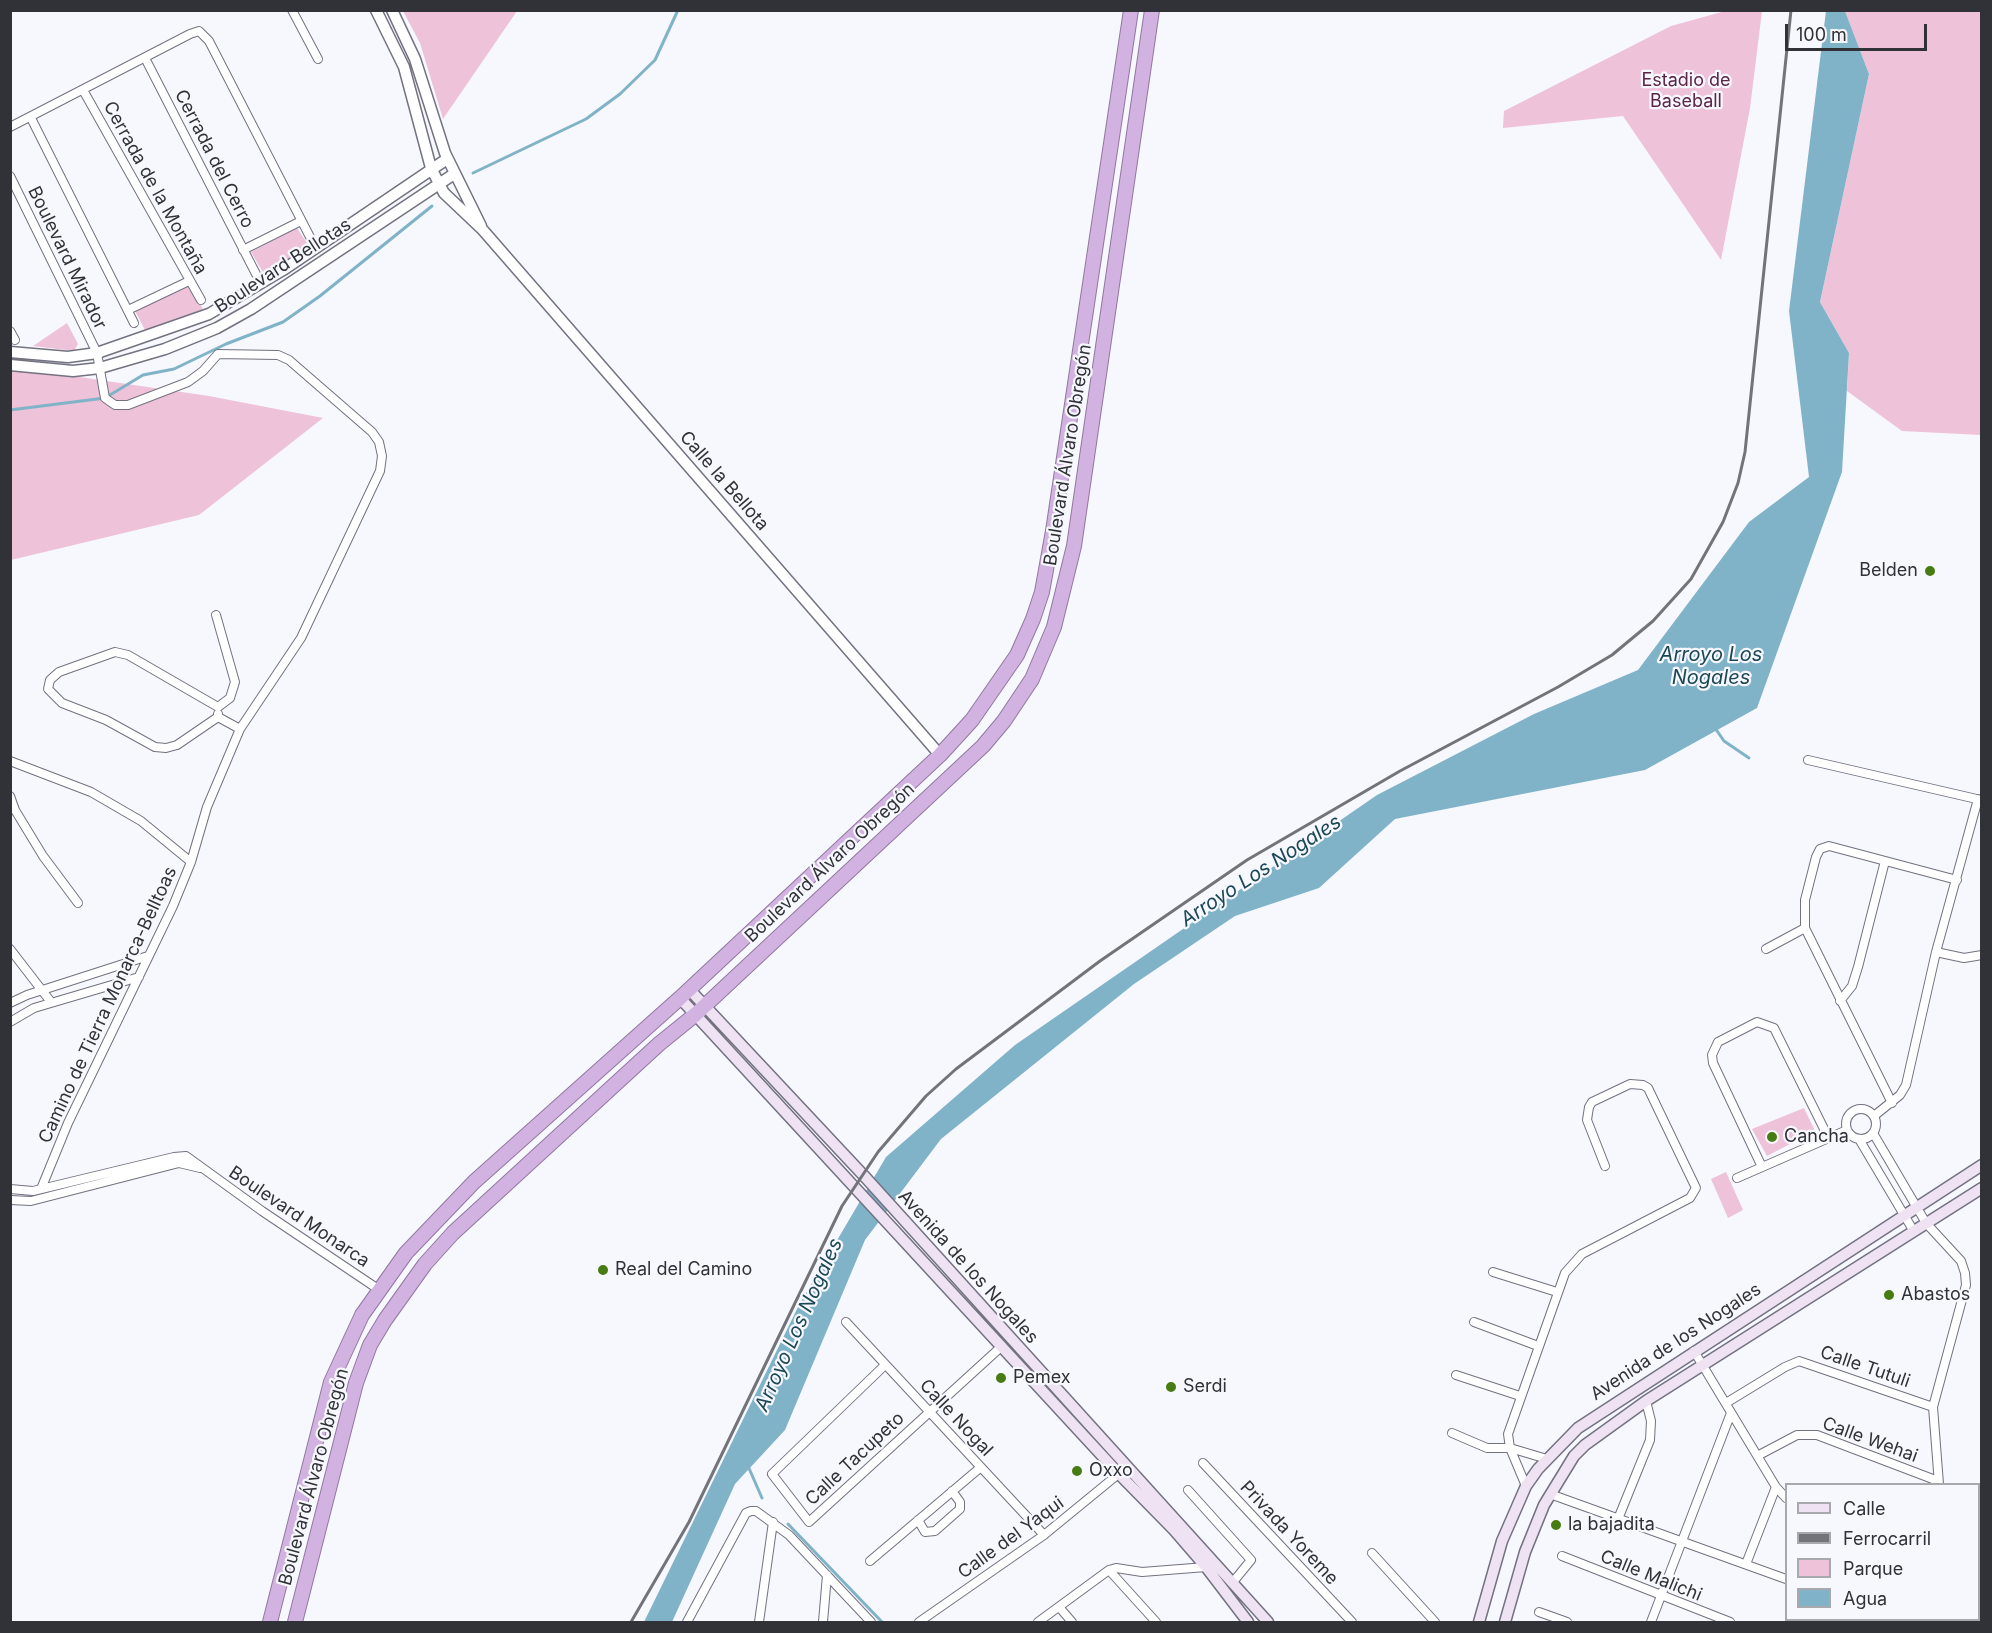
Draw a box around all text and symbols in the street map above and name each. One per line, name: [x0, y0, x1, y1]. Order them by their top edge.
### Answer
scale bar: [1788, 12, 1930, 50]
text: 100 m: [1796, 24, 1847, 45]
park label: Estadio de Baseball: [1641, 70, 1731, 112]
street label: Cerrada del Cerro: [170, 86, 258, 232]
street label: Cerrada de la Montaña: [98, 98, 212, 278]
street label: Boulevard Mirador: [23, 183, 111, 333]
street label: Boulevard Bellotas: [211, 214, 355, 318]
street label: Boulevard Álvaro Obregón: [1040, 343, 1096, 567]
street label: Calle la Bellota: [675, 427, 773, 535]
place label: Belden: [1859, 560, 1918, 582]
marker: Belden: [1923, 564, 1937, 578]
water label: Arroyo Los Nogales: [1660, 643, 1762, 690]
street label: Boulevard Álvaro Obregón: [741, 779, 919, 947]
water label: Arroyo Los Nogales: [1176, 810, 1346, 932]
street label: Camino de Tierra Monarca-Belltoas: [34, 863, 182, 1147]
place label: Cancha: [1784, 1126, 1849, 1148]
marker: Cancha: [1765, 1130, 1779, 1144]
street label: Boulevard Monarca: [224, 1162, 374, 1272]
street label: Avenida de los Nogales: [893, 1186, 1043, 1348]
water label: Arroyo Los Nogales: [750, 1235, 848, 1415]
place label: Real del Camino: [615, 1259, 752, 1281]
marker: Real del Camino: [596, 1263, 610, 1277]
street label: Avenida de los Nogales: [1587, 1279, 1765, 1405]
place label: Abastos: [1901, 1284, 1970, 1306]
marker: Abastos: [1882, 1288, 1896, 1302]
street label: Calle Tutuli: [1817, 1342, 1913, 1392]
street label: Boulevard Álvaro Obregón: [275, 1366, 353, 1588]
place label: Pemex: [1013, 1367, 1071, 1389]
marker: Pemex: [994, 1371, 1008, 1385]
street label: Calle Nogal: [915, 1375, 997, 1461]
place label: Serdi: [1183, 1376, 1227, 1398]
marker: Serdi: [1164, 1380, 1178, 1394]
street label: Calle Tacupeto: [801, 1408, 909, 1510]
street label: Calle Wehai: [1819, 1413, 1921, 1467]
place label: Oxxo: [1089, 1460, 1133, 1482]
marker: Oxxo: [1070, 1464, 1084, 1478]
street label: Privada Yoreme: [1235, 1477, 1343, 1589]
legend: [1785, 1483, 1980, 1621]
street label: Calle del Yaqui: [954, 1492, 1068, 1584]
text: Calle: [1843, 1498, 1885, 1519]
place label: la bajadita: [1568, 1514, 1655, 1536]
marker: la bajadita: [1549, 1518, 1563, 1532]
text: Ferrocarril: [1843, 1528, 1931, 1549]
street label: Calle Malichi: [1597, 1546, 1705, 1606]
text: Parque: [1843, 1558, 1903, 1579]
text: Agua: [1843, 1588, 1887, 1609]

